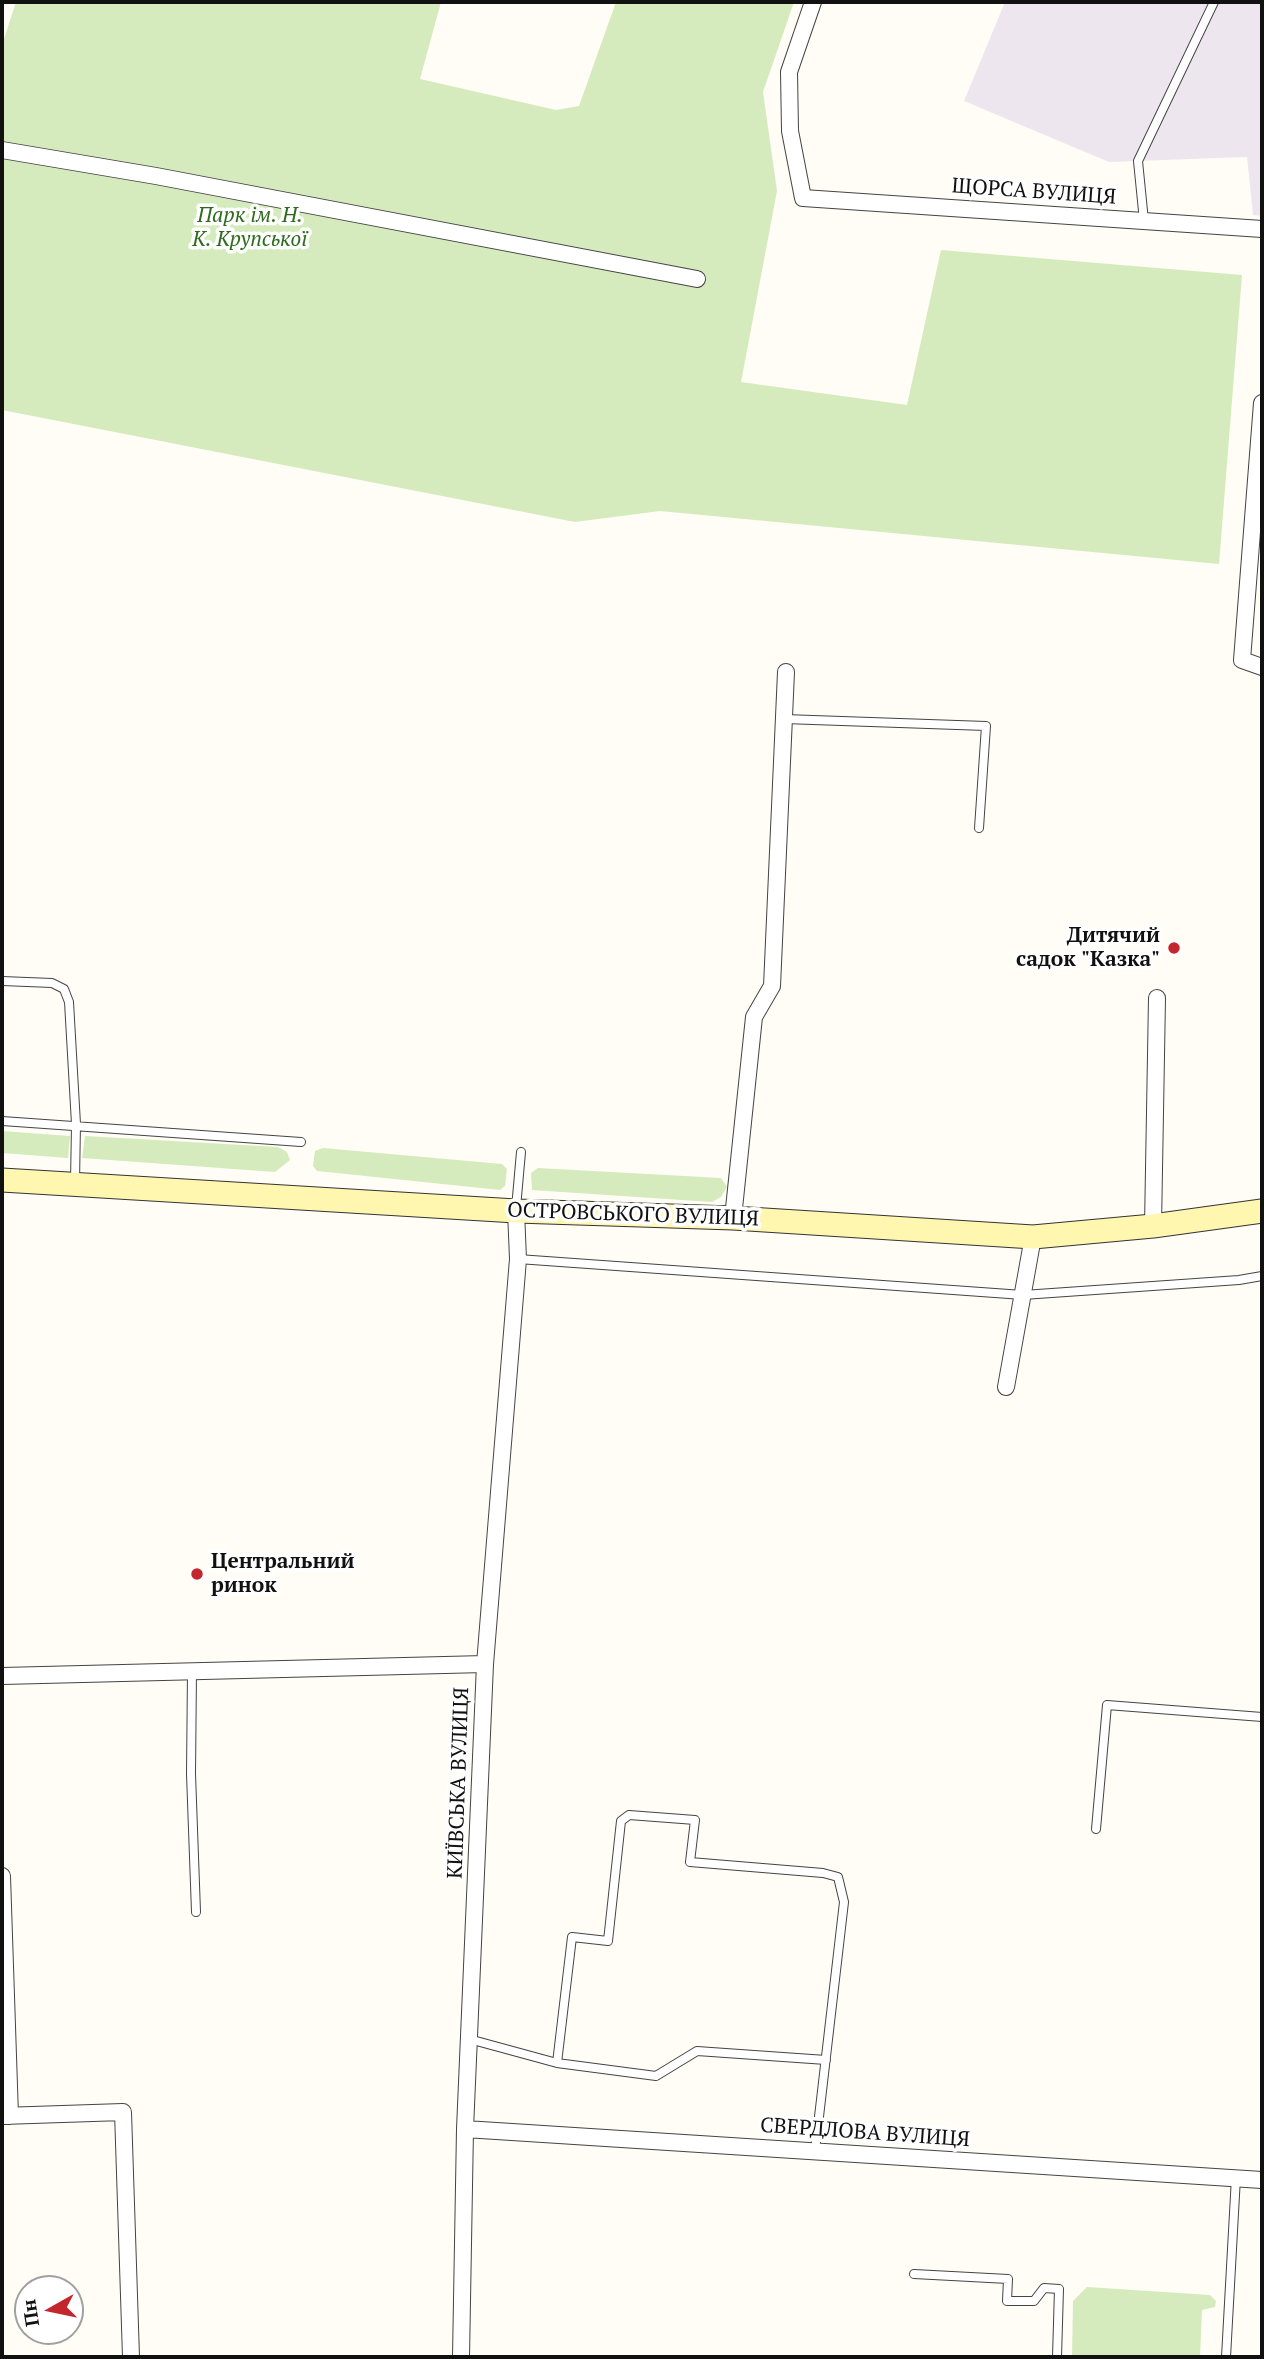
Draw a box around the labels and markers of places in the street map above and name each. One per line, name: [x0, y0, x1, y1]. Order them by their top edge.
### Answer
place label: Дитячий садок "Казка": [1016, 923, 1160, 973]
marker: Дитячий садок "Казка": [1166, 940, 1182, 956]
place label: Центральний ринок: [211, 1549, 355, 1599]
marker: Центральний ринок: [189, 1566, 205, 1582]

